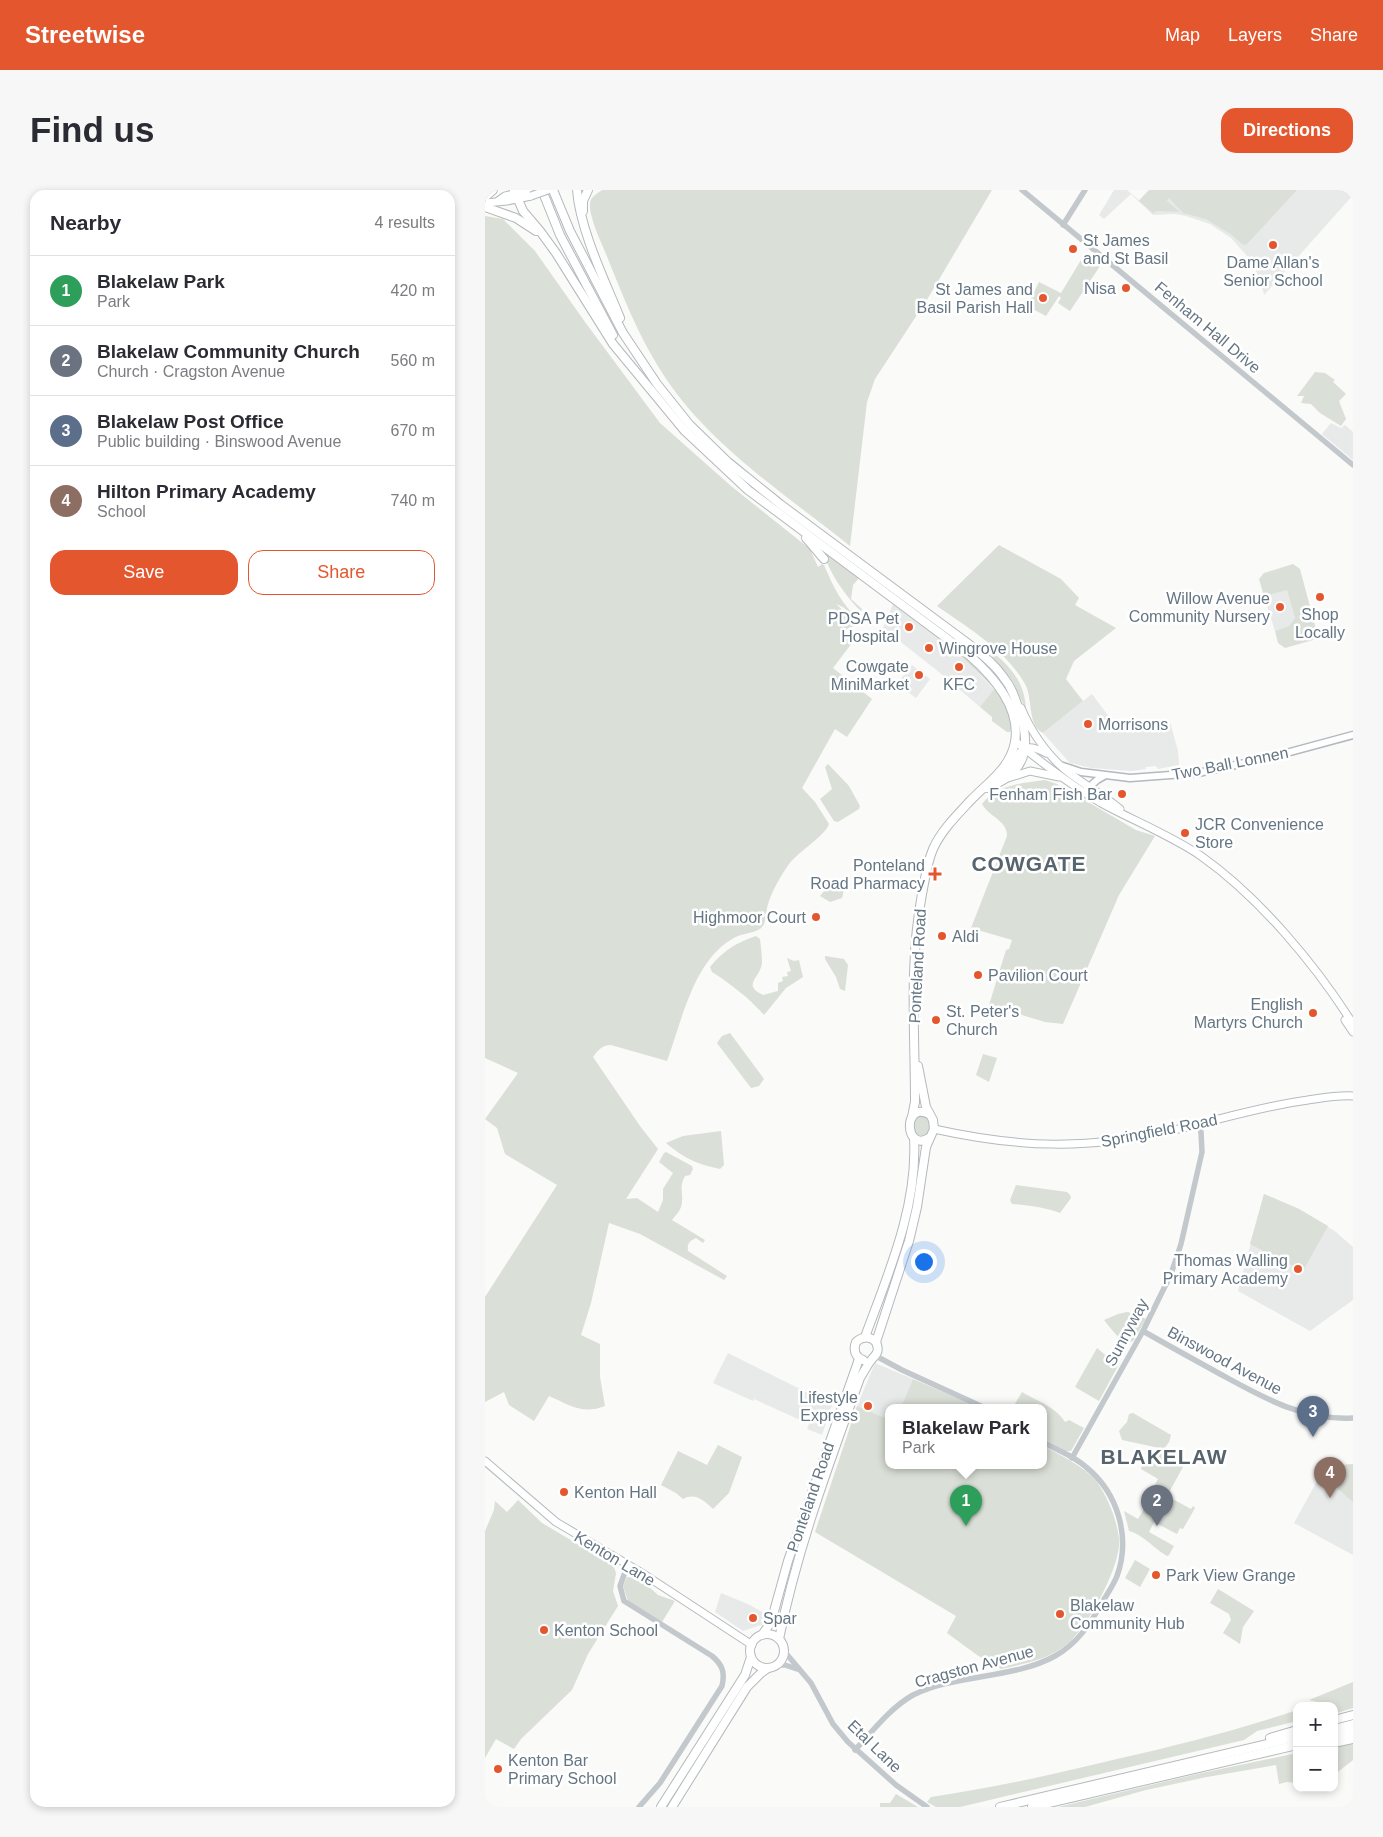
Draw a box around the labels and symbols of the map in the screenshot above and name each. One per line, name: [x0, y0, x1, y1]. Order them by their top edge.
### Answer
place label: St James and St Basil: [1083, 232, 1168, 267]
marker: Dame Allan's Senior School: [1267, 239, 1279, 251]
marker: St James and St Basil: [1067, 243, 1079, 255]
place label: Dame Allan's Senior School: [1223, 254, 1323, 289]
street label: Fenham Hall Drive: [1151, 278, 1264, 377]
place label: Nisa: [1084, 280, 1116, 297]
place label: St James and Basil Parish Hall: [917, 281, 1033, 316]
marker: Nisa: [1120, 282, 1132, 294]
marker: St James and Basil Parish Hall: [1037, 292, 1049, 304]
place label: Willow Avenue Community Nursery: [1129, 590, 1270, 625]
marker: Shop Locally: [1314, 591, 1326, 603]
marker: Willow Avenue Community Nursery: [1274, 601, 1286, 613]
place label: Shop Locally: [1295, 606, 1345, 641]
place label: PDSA Pet Hospital: [828, 610, 900, 645]
marker: PDSA Pet Hospital: [903, 621, 915, 633]
place label: Wingrove House: [939, 640, 1057, 657]
marker: Wingrove House: [923, 642, 935, 654]
place label: Cowgate MiniMarket: [831, 658, 910, 693]
marker: KFC: [953, 661, 965, 673]
marker: Cowgate MiniMarket: [913, 669, 925, 681]
place label: KFC: [943, 676, 975, 693]
place label: Morrisons: [1098, 716, 1168, 733]
marker: Morrisons: [1082, 718, 1094, 730]
street label: Two Ball Lonnen: [1170, 744, 1290, 783]
place label: Fenham Fish Bar: [989, 786, 1113, 803]
marker: Fenham Fish Bar: [1116, 788, 1128, 800]
place label: JCR Convenience Store: [1195, 816, 1324, 851]
marker: JCR Convenience Store: [1179, 827, 1191, 839]
district label: COWGATE: [971, 852, 1087, 875]
place label: Ponteland Road Pharmacy: [810, 857, 925, 892]
marker: Ponteland Road Pharmacy: [929, 868, 941, 880]
street label: Ponteland Road: [906, 908, 929, 1024]
place label: Highmoor Court: [693, 909, 807, 926]
marker: Highmoor Court: [810, 911, 822, 923]
place label: Aldi: [952, 928, 979, 945]
marker: Aldi: [936, 930, 948, 942]
place label: Pavilion Court: [988, 967, 1088, 984]
marker: Pavilion Court: [972, 969, 984, 981]
place label: English Martyrs Church: [1194, 996, 1303, 1031]
place label: St. Peter's Church: [946, 1003, 1019, 1038]
marker: English Martyrs Church: [1307, 1007, 1319, 1019]
marker: St. Peter's Church: [930, 1014, 942, 1026]
street label: Springfield Road: [1099, 1111, 1219, 1150]
your location: [911, 1249, 937, 1275]
place label: Thomas Walling Primary Academy: [1163, 1252, 1288, 1287]
marker: Thomas Walling Primary Academy: [1292, 1263, 1304, 1275]
street label: Sunnyway: [1102, 1296, 1151, 1369]
street label: Binswood Avenue: [1165, 1323, 1285, 1398]
place label: Lifestyle Express: [799, 1389, 858, 1424]
pin: 3: [1297, 1396, 1329, 1437]
marker: Lifestyle Express: [862, 1400, 874, 1412]
street label: Ponteland Road: [784, 1440, 837, 1554]
district label: BLAKELAW: [1101, 1445, 1228, 1468]
pin: 4: [1314, 1457, 1346, 1498]
place label: Kenton Hall: [574, 1484, 657, 1501]
pin: 1: [950, 1485, 982, 1526]
pin: 2: [1141, 1485, 1173, 1526]
marker: Kenton Hall: [558, 1486, 570, 1498]
street label: Kenton Lane: [571, 1528, 658, 1589]
place label: Park View Grange: [1166, 1567, 1296, 1584]
marker: Park View Grange: [1150, 1569, 1162, 1581]
place label: Blakelaw Community Hub: [1070, 1597, 1185, 1632]
marker: Blakelaw Community Hub: [1054, 1608, 1066, 1620]
place label: Spar: [763, 1610, 797, 1627]
marker: Spar: [747, 1612, 759, 1624]
place label: Kenton School: [554, 1622, 658, 1639]
marker: Kenton School: [538, 1624, 550, 1636]
street label: Cragston Avenue: [913, 1642, 1036, 1691]
street label: Etal Lane: [844, 1717, 905, 1776]
place label: Kenton Bar Primary School: [508, 1752, 616, 1787]
marker: Kenton Bar Primary School: [492, 1763, 504, 1775]

